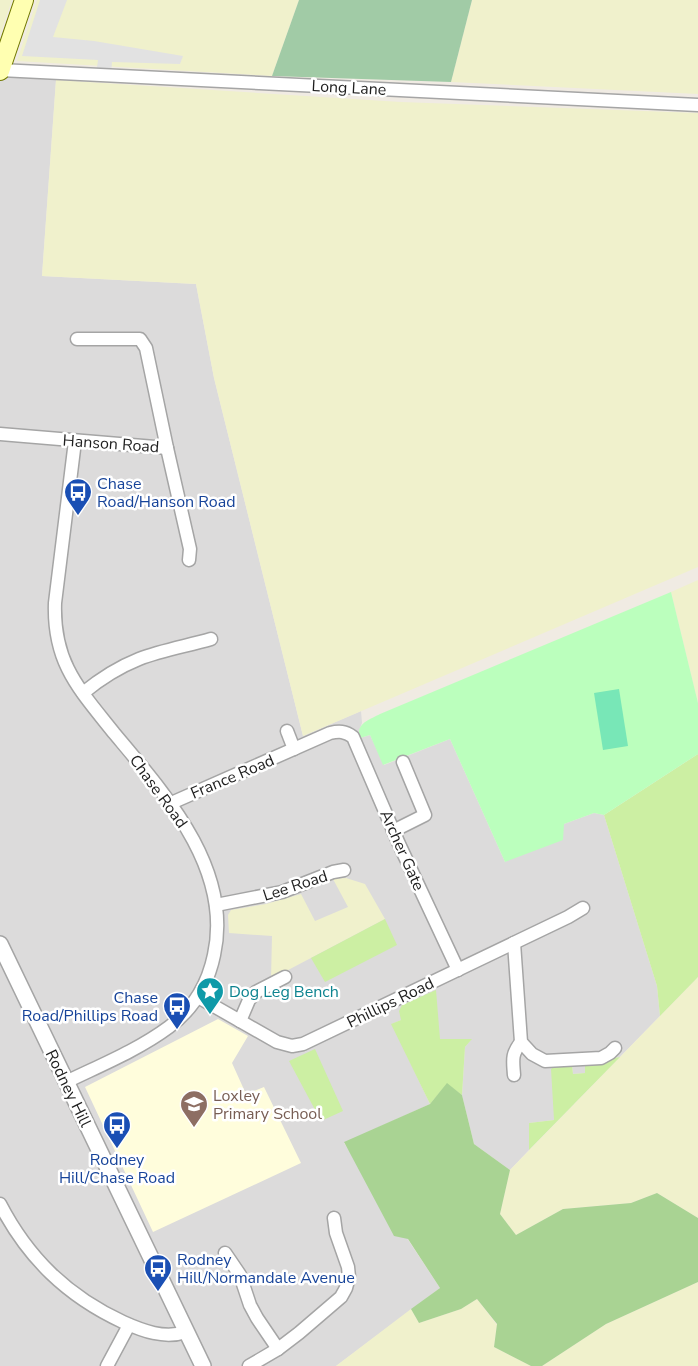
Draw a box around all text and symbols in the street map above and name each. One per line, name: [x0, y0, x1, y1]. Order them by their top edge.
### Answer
street label: Long Lane: [311, 75, 387, 101]
street label: Hanson Road: [62, 430, 160, 458]
place label: Chase Road/Hanson Road: [97, 473, 236, 513]
bus stop icon: Chase Road/Hanson Road: [63, 477, 93, 516]
street label: France Road: [187, 749, 278, 804]
street label: Chase Road: [124, 750, 192, 833]
street label: Archer Gate: [374, 807, 430, 894]
street label: Lee Road: [260, 865, 331, 907]
street label: Phillips Road: [343, 972, 438, 1033]
place icon: Dog Leg Bench: [195, 976, 225, 1015]
place label: Dog Leg Bench: [229, 981, 339, 1003]
place label: Chase Road/Phillips Road: [22, 987, 158, 1027]
bus stop icon: Chase Road/Phillips Road: [162, 991, 192, 1030]
street label: Rodney Hill: [40, 1046, 96, 1131]
place label: Loxley Primary School: [213, 1085, 322, 1125]
school or university icon: Loxley Primary School: [179, 1089, 209, 1128]
bus stop icon: Rodney Hill/Chase Road: [102, 1110, 132, 1149]
place label: Rodney Hill/Chase Road: [59, 1149, 175, 1189]
place label: Rodney Hill/Normandale Avenue: [177, 1249, 355, 1289]
bus stop icon: Rodney Hill/Normandale Avenue: [143, 1253, 173, 1292]

